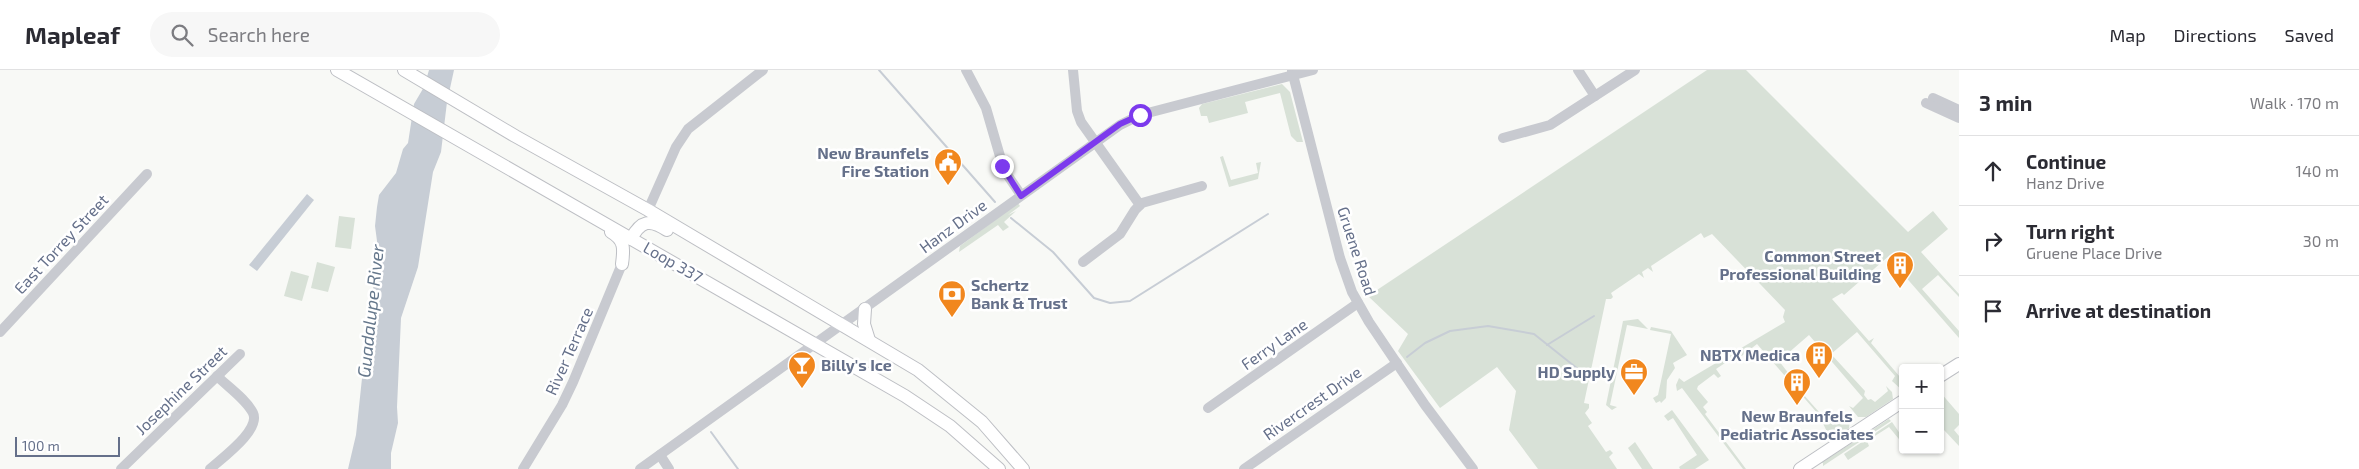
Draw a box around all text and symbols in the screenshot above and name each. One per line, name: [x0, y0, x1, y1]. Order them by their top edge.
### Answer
search box: [150, 12, 500, 57]
text: Mapleaf: [25, 20, 120, 49]
icon: search: [168, 21, 196, 49]
text: Search here: [208, 23, 310, 46]
text: Map: [2109, 24, 2146, 46]
text: Directions: [2174, 24, 2257, 46]
text: Saved: [2285, 24, 2334, 46]
text: 3 min: [1979, 90, 2032, 115]
text: Walk · 170 m: [2250, 93, 2339, 112]
route start: [1129, 104, 1152, 127]
place label: New Braunfels Fire Station: [817, 143, 929, 180]
public building icon: New Braunfels Fire Station: [933, 147, 963, 186]
text: Continue: [2026, 150, 2106, 173]
route end: [991, 155, 1014, 178]
icon: ahead: [1979, 157, 2007, 185]
text: 140 m: [2296, 161, 2339, 180]
text: Hanz Drive: [2026, 173, 2104, 192]
street label: East Torrey Street: [10, 190, 112, 297]
street label: Hanz Drive: [915, 195, 990, 256]
street label: Gruene Road: [1334, 204, 1381, 298]
text: Turn right: [2026, 220, 2114, 243]
icon: right: [1979, 227, 2007, 255]
text: 30 m: [2303, 231, 2339, 250]
street label: Loop 337: [640, 237, 706, 286]
water label: Guadalupe River: [352, 242, 388, 379]
text: Gruene Place Drive: [2026, 243, 2162, 262]
place label: Common Street Professional Building: [1719, 246, 1882, 283]
building icon: Common Street Professional Building: [1885, 250, 1915, 289]
place label: Schertz Bank & Trust: [971, 275, 1068, 312]
bank icon: Schertz Bank & Trust: [937, 279, 967, 318]
icon: arrive: [1979, 297, 2007, 325]
text: Arrive at destination: [2026, 299, 2211, 322]
street label: River Terrace: [541, 304, 596, 398]
street label: Ferry Lane: [1237, 314, 1310, 373]
building icon: NBTX Medica: [1804, 340, 1834, 379]
street label: Josephine Street: [131, 341, 230, 438]
place label: NBTX Medica: [1700, 345, 1800, 364]
bar icon: Billy's Ice: [787, 350, 817, 389]
place label: Billy's Ice: [821, 355, 892, 375]
office icon: HD Supply: [1619, 357, 1649, 396]
street label: Rivercrest Drive: [1259, 362, 1364, 443]
place label: HD Supply: [1538, 362, 1615, 382]
map controls: [1899, 364, 1944, 454]
button: +: [1899, 364, 1944, 409]
building icon: New Braunfels Pediatric Associates: [1782, 367, 1812, 406]
place label: New Braunfels Pediatric Associates: [1720, 406, 1874, 443]
button: −: [1899, 409, 1944, 454]
scale bar: [15, 434, 120, 457]
text: 100 m: [22, 437, 60, 454]

